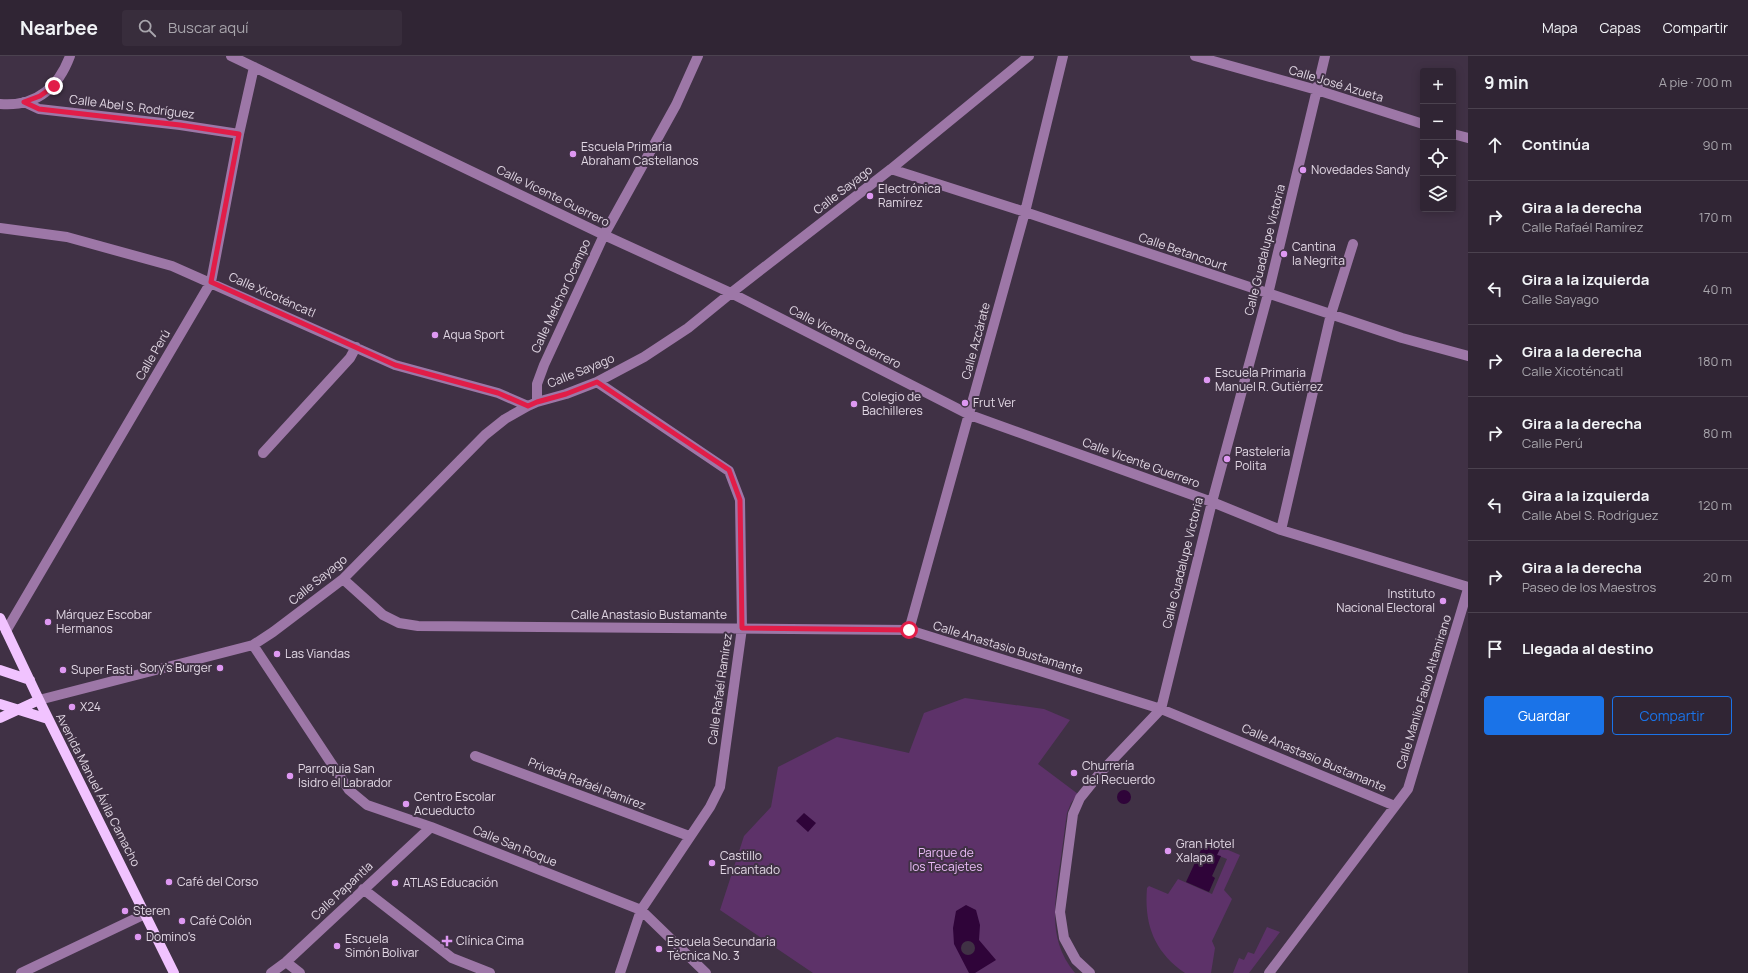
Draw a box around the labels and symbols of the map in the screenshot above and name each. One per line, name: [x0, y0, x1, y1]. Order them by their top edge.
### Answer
street label: Calle José Azueta: [1287, 61, 1386, 106]
route end: [45, 77, 63, 95]
street label: Calle Abel S. Rodríguez: [68, 90, 196, 123]
place label: Escuela Primaria Abraham Castellanos: [581, 138, 699, 169]
marker: Escuela Primaria Abraham Castellanos: [568, 149, 578, 159]
street label: Calle Vicente Guerrero: [494, 161, 613, 230]
street label: Calle Sayago: [810, 161, 876, 218]
place label: Novedades Sandy: [1311, 161, 1411, 178]
marker: Novedades Sandy: [1298, 165, 1308, 175]
place label: Electrónica Ramírez: [878, 180, 941, 211]
street label: Calle Guadalupe Victoria: [1240, 182, 1289, 317]
marker: Electrónica Ramírez: [865, 191, 875, 201]
street label: Calle Betancourt: [1136, 228, 1230, 275]
street label: Calle Melchor Ocampo: [527, 236, 594, 356]
place label: Cantina la Negrita: [1292, 238, 1345, 269]
marker: Cantina la Negrita: [1279, 249, 1289, 259]
street label: Calle Xicoténcatl: [226, 268, 318, 321]
street label: Calle Azcárate: [957, 300, 994, 381]
street label: Calle Vicente Guerrero: [786, 301, 904, 372]
street label: Calle Perú: [131, 326, 174, 383]
place label: Aqua Sport: [443, 326, 505, 343]
marker: Aqua Sport: [430, 330, 440, 340]
street label: Calle Sayago: [545, 349, 617, 392]
place label: Escuela Primaria Manuel R. Gutiérrez: [1215, 364, 1323, 395]
marker: Escuela Primaria Manuel R. Gutiérrez: [1202, 375, 1212, 385]
place label: Colegio de Bachilleres: [862, 388, 923, 419]
place label: Frut Ver: [973, 394, 1016, 411]
marker: Frut Ver: [960, 398, 970, 408]
marker: Colegio de Bachilleres: [849, 399, 859, 409]
street label: Calle Vicente Guerrero: [1080, 433, 1202, 492]
place label: Pastelería Polita: [1235, 443, 1290, 474]
marker: Pastelería Polita: [1222, 454, 1232, 464]
street label: Calle Guadalupe Victoria: [1158, 495, 1207, 630]
street label: Calle Sayago: [285, 551, 351, 609]
place label: Instituto Nacional Electoral: [1336, 585, 1435, 616]
marker: Instituto Nacional Electoral: [1438, 596, 1448, 606]
place label: Márquez Escobar Hermanos: [56, 606, 153, 637]
street label: Calle Anastasio Bustamante: [571, 606, 727, 623]
street label: Calle Manlio Fabio Altamirano: [1392, 612, 1455, 771]
marker: Márquez Escobar Hermanos: [43, 617, 53, 627]
street label: Calle Anastasio Bustamante: [931, 617, 1085, 678]
route start: [900, 621, 918, 639]
street label: Calle Rafaél Ramírez: [703, 632, 736, 746]
place label: Las Viandas: [285, 645, 350, 662]
marker: Las Viandas: [272, 649, 282, 659]
place label: Sory's Burger: [140, 659, 213, 676]
place label: Super Fasti: [71, 661, 133, 678]
marker: Sory's Burger: [215, 663, 225, 673]
marker: Super Fasti: [58, 665, 68, 675]
place label: X24: [80, 698, 101, 715]
marker: X24: [67, 702, 77, 712]
street label: Avenida Manuel Ávila Camacho: [52, 710, 145, 869]
street label: Calle Anastasio Bustamante: [1239, 719, 1389, 796]
street label: Privada Rafaél Ramírez: [526, 753, 649, 814]
place label: Churrería del Recuerdo: [1082, 757, 1155, 788]
place label: Parroquia San Isidro el Labrador: [298, 760, 393, 791]
marker: Churrería del Recuerdo: [1069, 768, 1079, 778]
marker: Parroquia San Isidro el Labrador: [285, 771, 295, 781]
place label: Centro Escolar Acueducto: [414, 788, 496, 819]
marker: Centro Escolar Acueducto: [401, 799, 411, 809]
street label: Calle San Roque: [470, 821, 560, 870]
place label: Gran Hotel Xalapa: [1176, 835, 1234, 866]
park label: Parque de los Tecajetes: [910, 844, 982, 875]
marker: Gran Hotel Xalapa: [1163, 846, 1173, 856]
place label: Castillo Encantado: [720, 847, 780, 878]
street label: Calle Papantla: [307, 857, 376, 924]
marker: Castillo Encantado: [707, 858, 717, 868]
place label: Café del Corso: [177, 873, 258, 890]
place label: ATLAS Educación: [403, 874, 498, 891]
marker: Café del Corso: [164, 877, 174, 887]
marker: ATLAS Educación: [390, 878, 400, 888]
place label: Steren: [133, 902, 170, 919]
marker: Steren: [120, 906, 130, 916]
place label: Café Colón: [190, 912, 252, 929]
marker: Café Colón: [177, 916, 187, 926]
place label: Domino's: [146, 928, 196, 945]
place label: Escuela Simón Bolivar: [345, 930, 419, 961]
marker: Domino's: [133, 932, 143, 942]
place label: Clínica Cima: [456, 932, 524, 949]
place label: Escuela Secundaria Técnica No. 3: [667, 933, 776, 964]
marker: Clínica Cima: [441, 935, 453, 947]
marker: Escuela Simón Bolivar: [332, 941, 342, 951]
marker: Escuela Secundaria Técnica No. 3: [654, 944, 664, 954]

